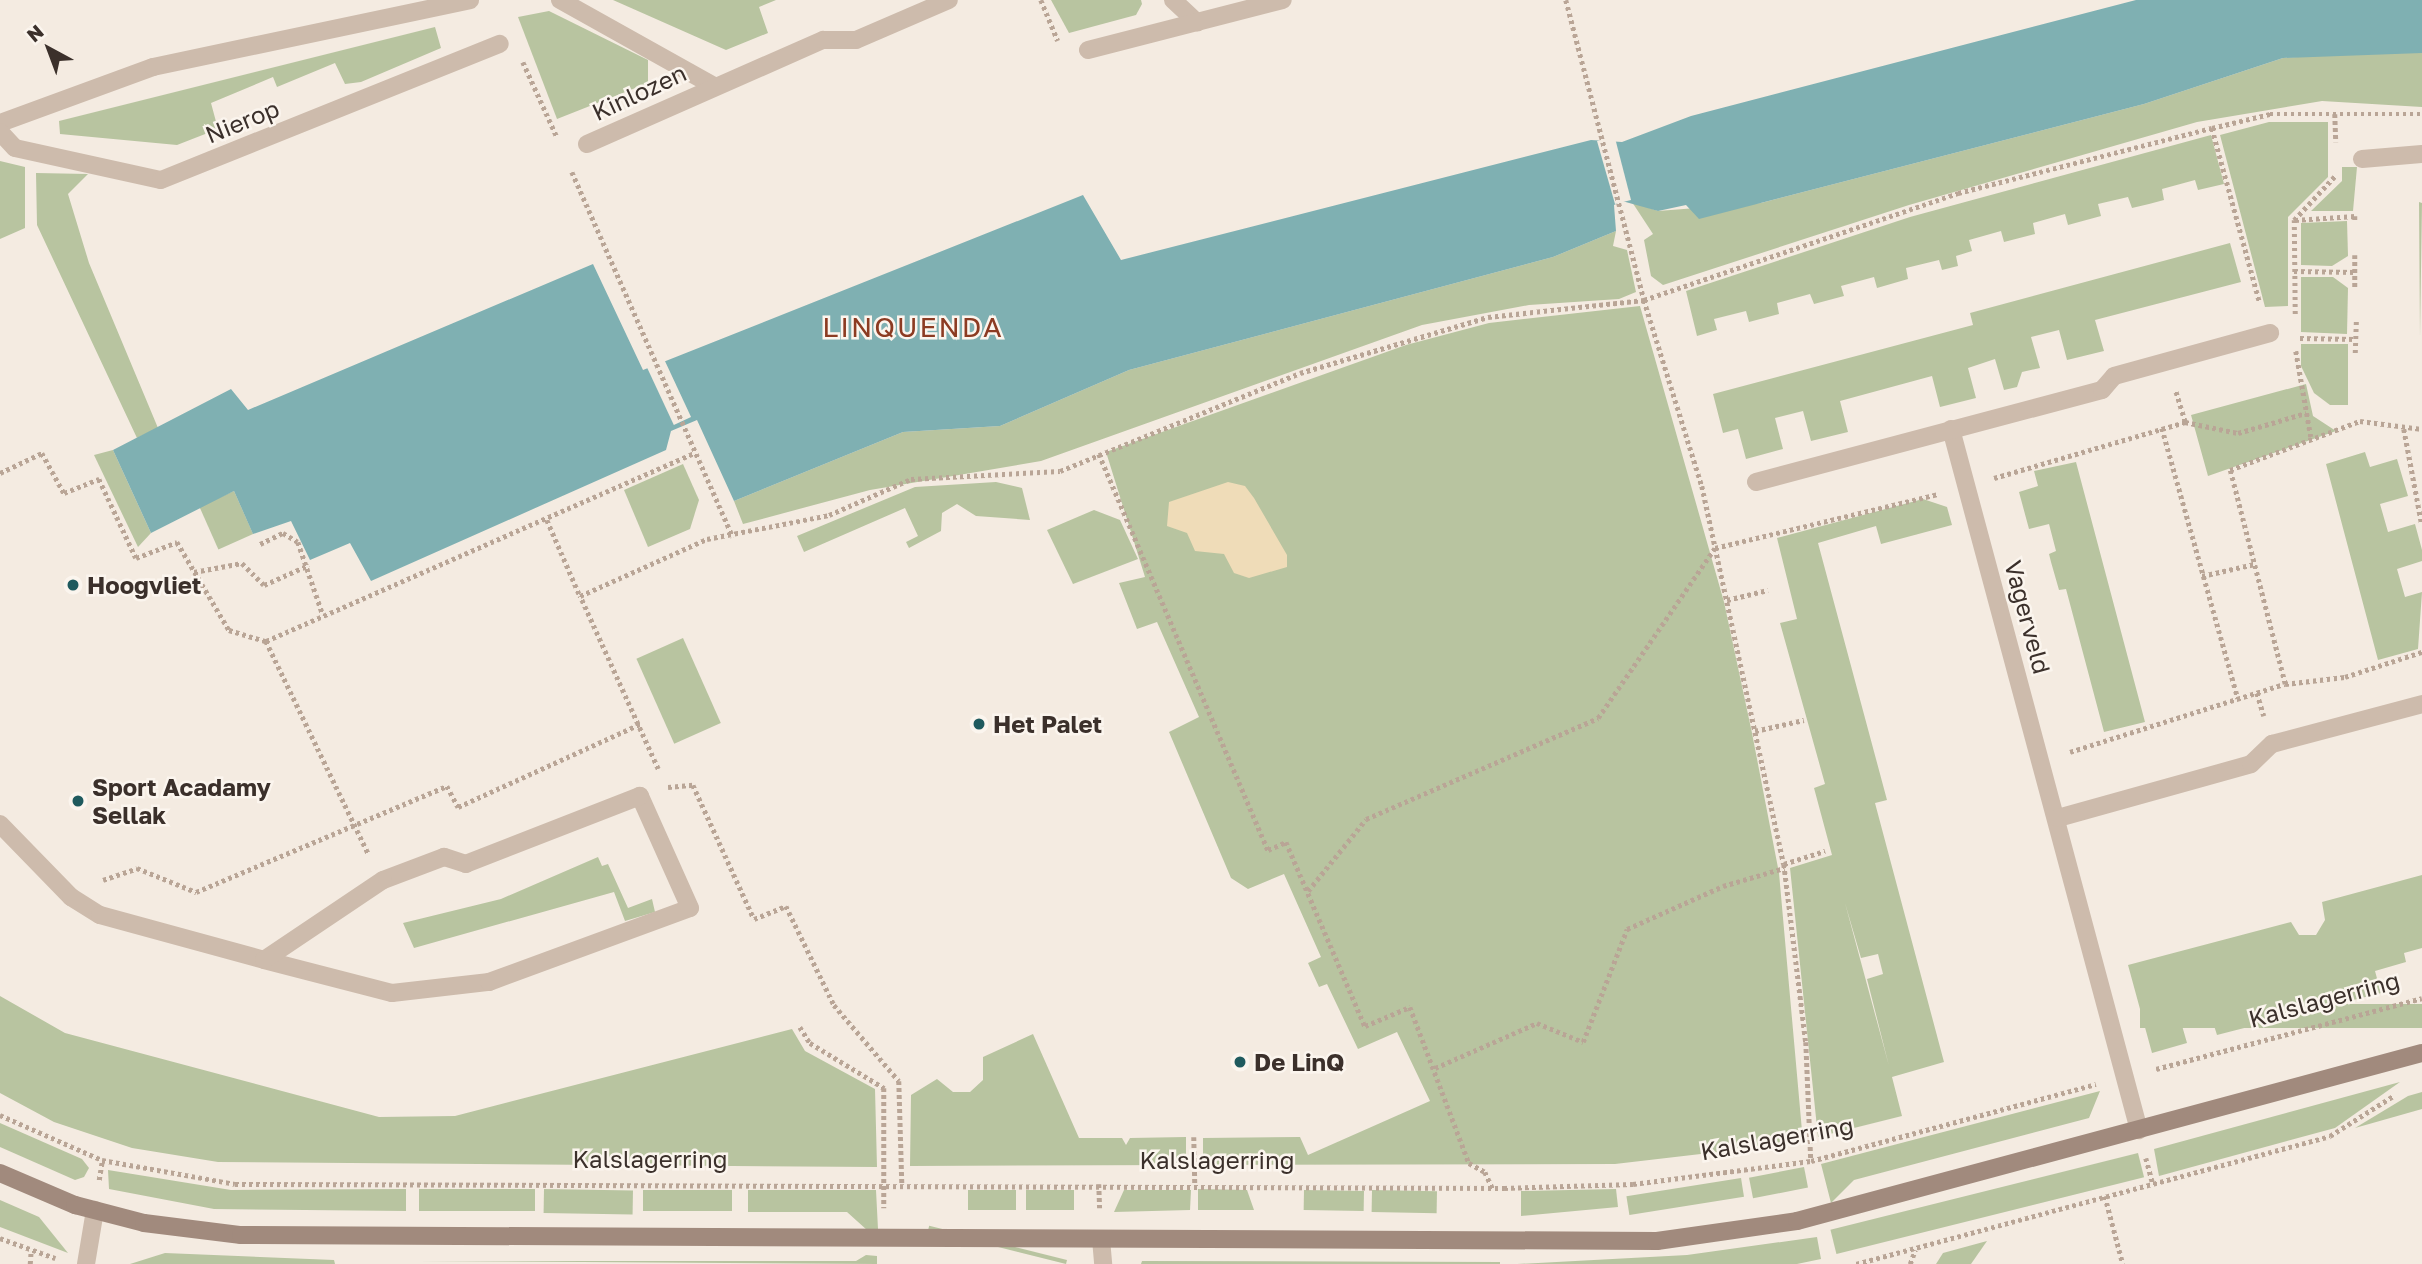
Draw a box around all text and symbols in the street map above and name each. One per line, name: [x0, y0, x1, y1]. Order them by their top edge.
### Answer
north arrow: [14, 14, 84, 84]
text: N: [22, 19, 48, 46]
street label: Kinlozen: [587, 58, 691, 126]
street label: Nierop: [201, 93, 283, 149]
district label: LINQUENDA: [823, 310, 1003, 344]
street label: Vagerveld: [1999, 557, 2057, 677]
place label: Hoogvliet: [87, 571, 201, 599]
marker: Hoogvliet: [65, 577, 81, 593]
place label: Het Palet: [993, 710, 1102, 738]
marker: Het Palet: [971, 716, 987, 732]
place label: Sport Acadamy Sellak: [92, 773, 271, 829]
marker: Sport Acadamy Sellak: [70, 793, 86, 809]
street label: Kalslagerring: [2245, 965, 2403, 1033]
place label: De LinQ: [1254, 1048, 1345, 1076]
marker: De LinQ: [1232, 1054, 1248, 1070]
street label: Kalslagerring: [1698, 1110, 1856, 1166]
street label: Kalslagerring: [573, 1145, 727, 1173]
street label: Kalslagerring: [1140, 1146, 1294, 1174]

